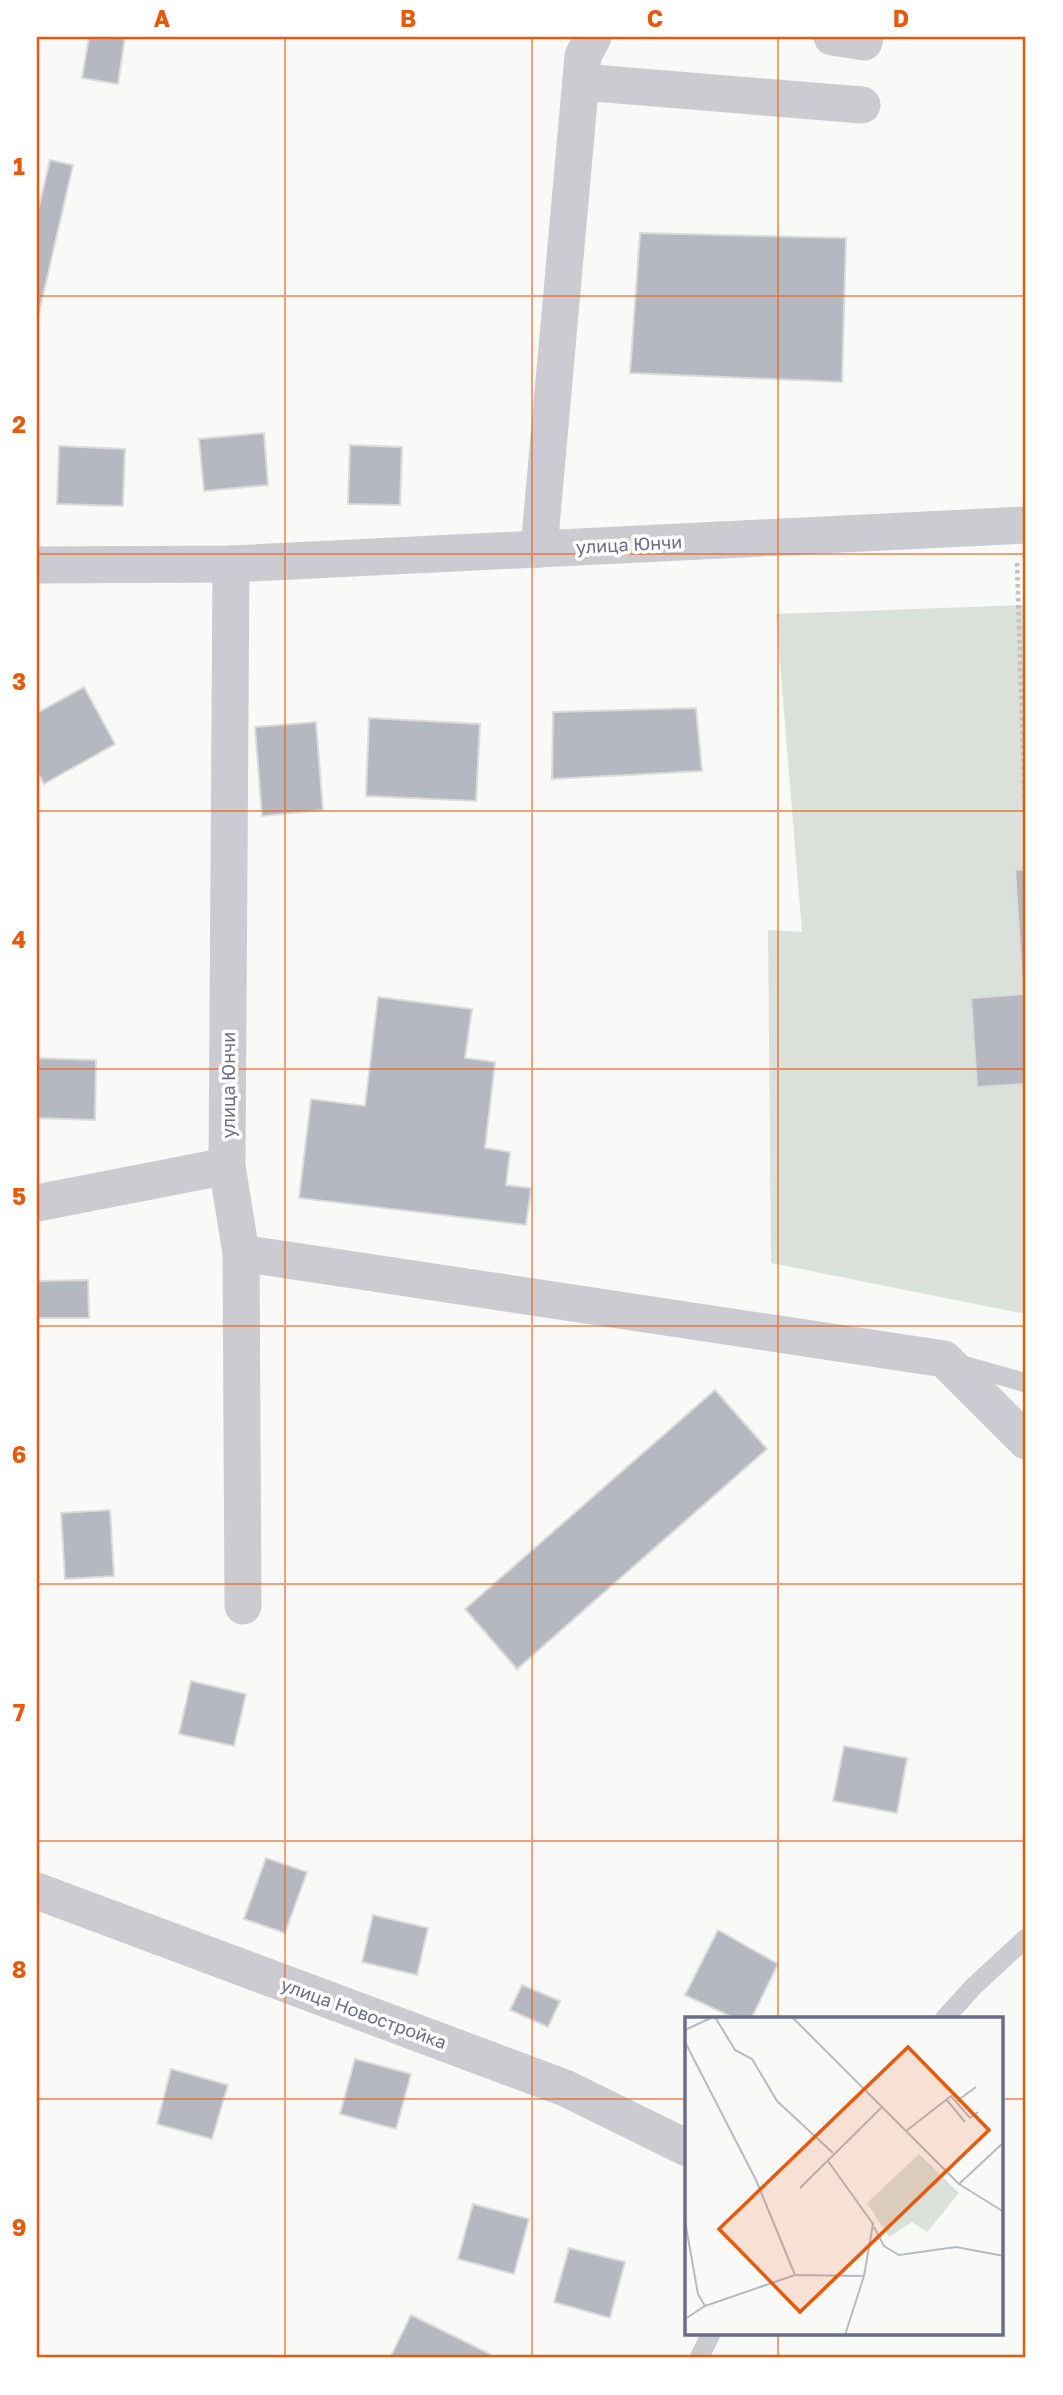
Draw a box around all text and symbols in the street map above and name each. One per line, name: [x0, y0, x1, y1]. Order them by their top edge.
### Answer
text: A: [154, 4, 171, 32]
text: B: [400, 4, 416, 32]
text: C: [647, 4, 663, 32]
text: D: [893, 4, 909, 32]
text: 1: [13, 152, 25, 180]
text: 2: [12, 410, 26, 438]
street label: улица Юнчи: [575, 530, 683, 558]
text: 3: [12, 667, 26, 695]
text: 4: [12, 925, 26, 953]
street label: улица Юнчи: [217, 1032, 239, 1138]
text: 5: [12, 1182, 26, 1210]
text: 6: [12, 1440, 26, 1468]
text: 7: [13, 1698, 25, 1726]
text: 8: [12, 1955, 26, 1983]
street label: улица Новостройка: [278, 1973, 450, 2053]
inset map: [685, 2017, 1004, 2336]
text: 9: [12, 2213, 26, 2241]

